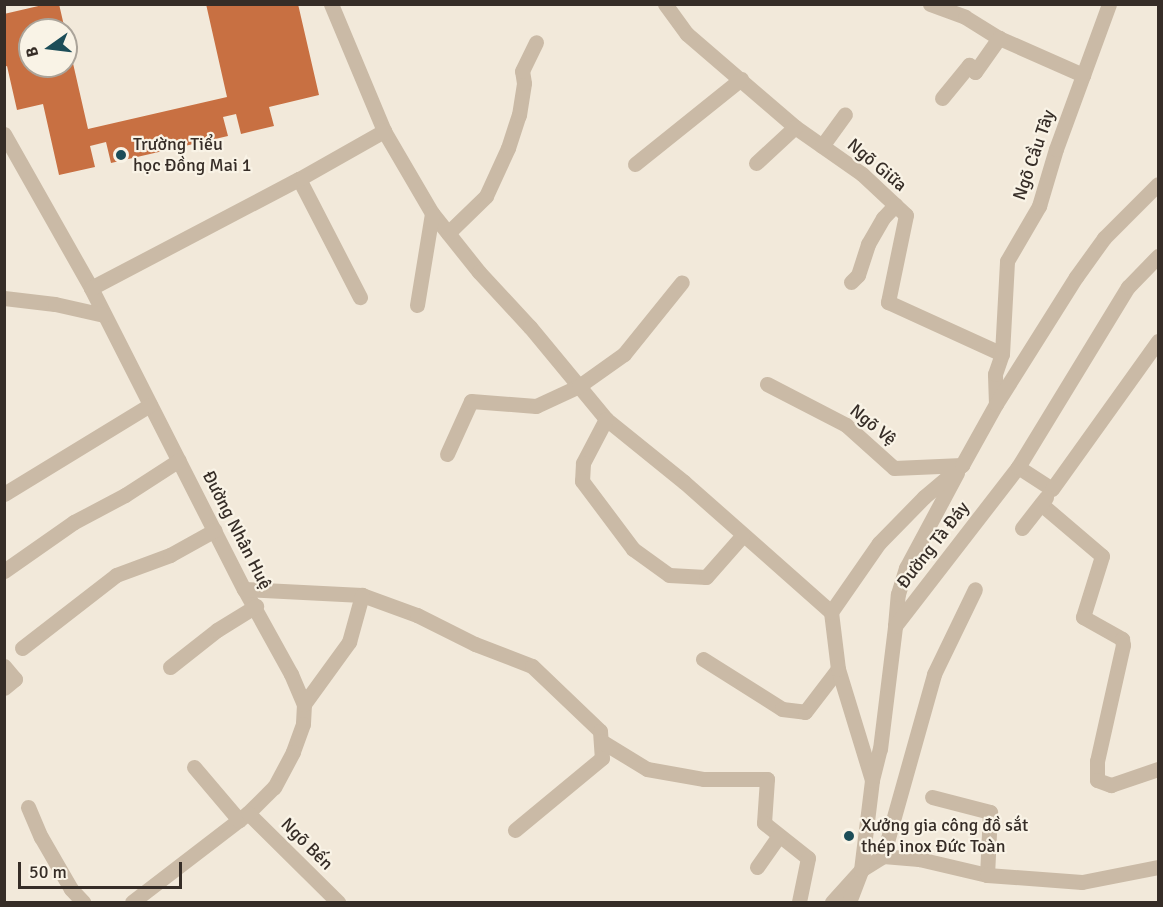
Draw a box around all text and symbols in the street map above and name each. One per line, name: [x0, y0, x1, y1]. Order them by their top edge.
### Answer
north arrow: [18, 18, 78, 78]
text: B: [22, 45, 43, 59]
street label: Ngõ Cầu Tây: [1008, 107, 1060, 203]
place label: Trường Tiểu học Đồng Mai 1: [133, 134, 251, 176]
street label: Ngõ Giữa: [843, 134, 911, 196]
marker: Trường Tiểu học Đồng Mai 1: [114, 148, 128, 162]
street label: Ngõ Vệ: [845, 400, 901, 450]
street label: Đường Nhân Huệ: [198, 467, 276, 593]
street label: Đường Tà Đáy: [892, 497, 974, 593]
street label: Ngõ Bến: [276, 813, 338, 875]
place label: Xưởng gia công đồ sắt thép inox Đức Toàn: [861, 815, 1028, 858]
marker: Xưởng gia công đồ sắt thép inox Đức Toàn: [842, 829, 856, 843]
scale bar: [21, 850, 184, 888]
text: 50 m: [29, 861, 67, 883]

